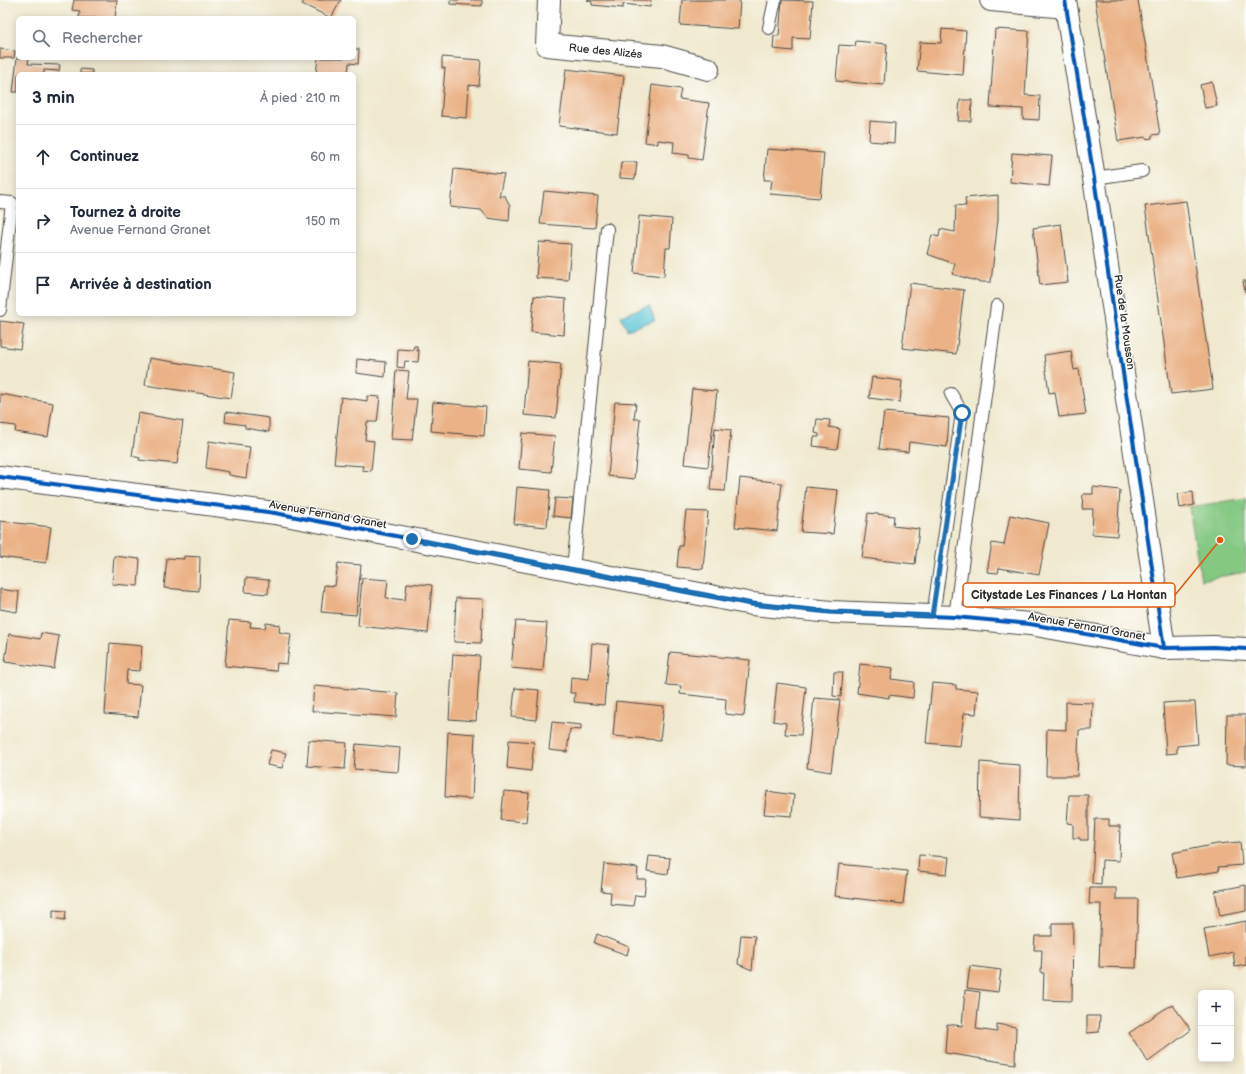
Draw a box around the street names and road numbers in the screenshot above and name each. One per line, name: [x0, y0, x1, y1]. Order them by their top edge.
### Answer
street label: Rue des Alizés: [568, 41, 644, 61]
street label: Rue de la Mousson: [1111, 274, 1138, 370]
street label: Avenue Fernand Granet: [268, 498, 388, 531]
street label: Avenue Fernand Granet: [1027, 610, 1147, 643]

